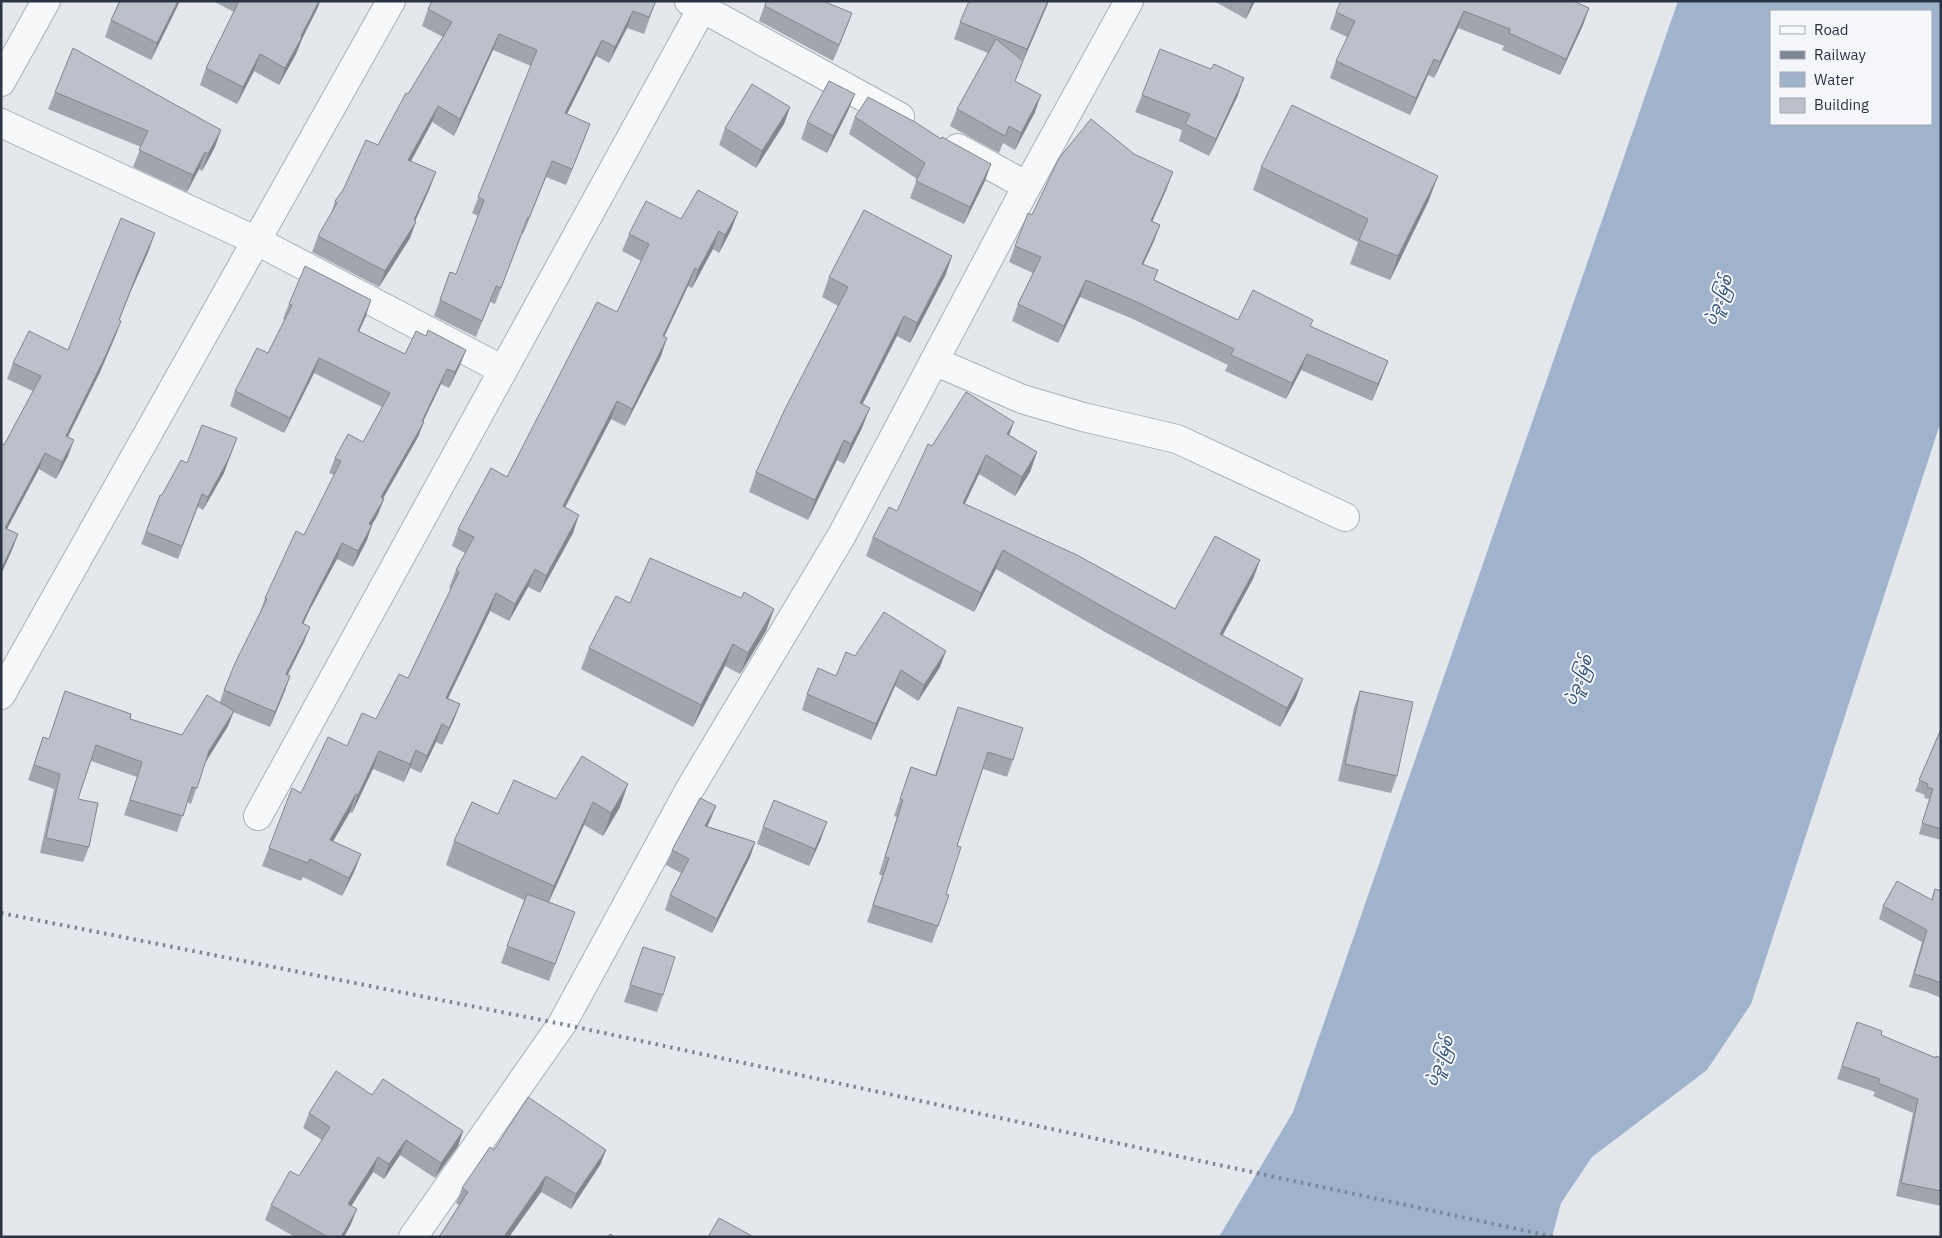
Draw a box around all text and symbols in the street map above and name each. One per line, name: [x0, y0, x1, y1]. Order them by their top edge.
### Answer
legend: [1770, 10, 1932, 125]
text: Road: [1814, 20, 1849, 39]
text: Railway: [1814, 45, 1867, 64]
text: Water: [1814, 70, 1855, 89]
text: Building: [1814, 95, 1869, 114]
water label: ပဲခူးမြစ်: [1699, 270, 1741, 329]
water label: ပဲခူးမြစ်: [1559, 650, 1601, 709]
water label: ပဲခူးမြစ်: [1420, 1031, 1462, 1090]

